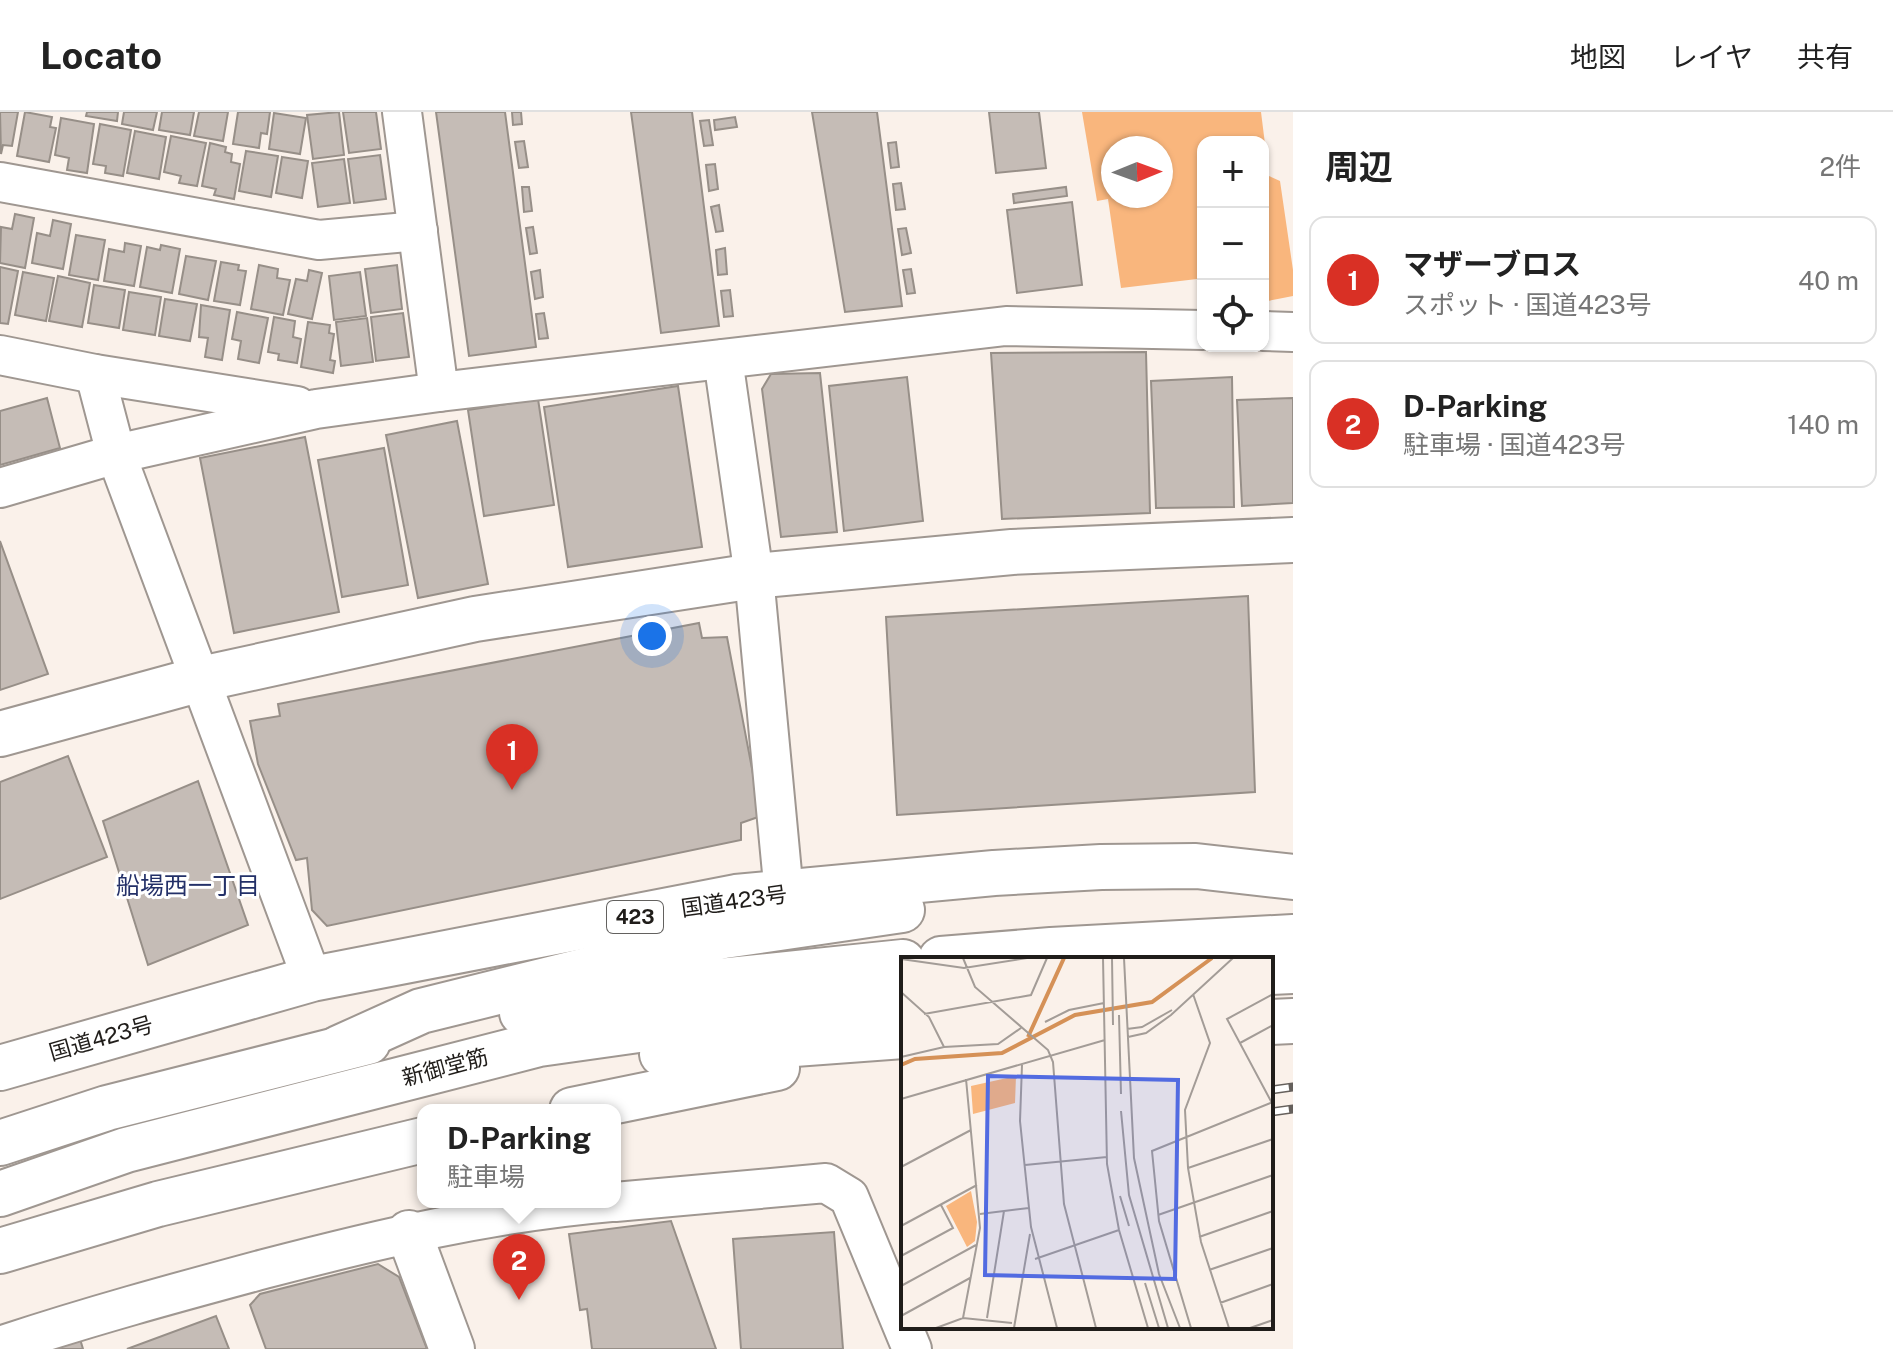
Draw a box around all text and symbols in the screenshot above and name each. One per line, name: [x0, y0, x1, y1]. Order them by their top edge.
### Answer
text: Locato: [40, 33, 162, 78]
text: 地図: [1570, 40, 1626, 73]
text: レイヤ: [1670, 40, 1753, 73]
text: 共有: [1797, 40, 1853, 73]
north arrow: [1101, 136, 1173, 208]
map controls: [1197, 136, 1269, 352]
button: +: [1197, 136, 1269, 208]
text: 周辺: [1325, 147, 1393, 187]
text: 2件: [1820, 151, 1861, 182]
button: −: [1197, 208, 1269, 280]
text: マザーブロス: [1403, 246, 1581, 282]
text: 1: [1347, 265, 1359, 296]
text: 40 m: [1798, 265, 1859, 296]
button: locate: [1197, 280, 1269, 352]
text: スポット · 国道423号: [1403, 289, 1652, 320]
text: D-Parking: [1403, 388, 1547, 424]
text: 2: [1345, 409, 1361, 440]
text: 140 m: [1787, 409, 1859, 440]
text: 駐車場 · 国道423号: [1403, 429, 1626, 460]
your location: [632, 616, 672, 656]
pin: 1: [486, 724, 538, 790]
district label: 船場西一丁目: [116, 871, 260, 899]
street label: 国道423号: [679, 881, 789, 921]
road number: 423: [607, 901, 663, 933]
inset map: [901, 957, 1273, 1329]
street label: 国道423号: [46, 1011, 156, 1065]
street label: 新御堂筋: [399, 1043, 491, 1091]
popup: [417, 1104, 621, 1208]
text: D-Parking: [447, 1120, 591, 1156]
text: 駐車場: [447, 1161, 525, 1192]
pin: 2: [493, 1234, 545, 1300]

